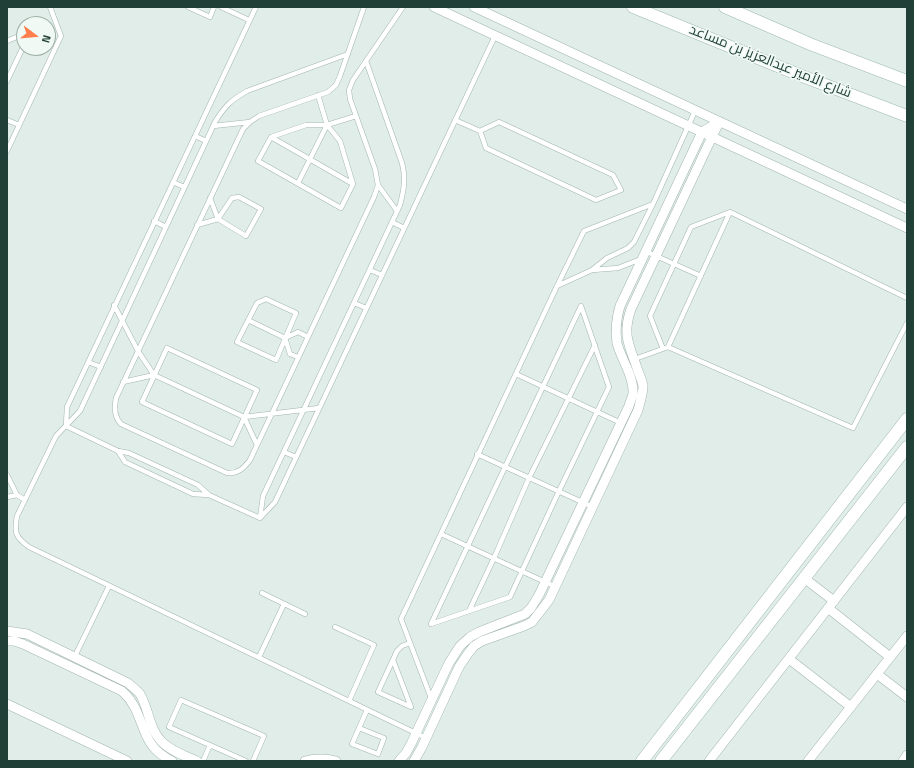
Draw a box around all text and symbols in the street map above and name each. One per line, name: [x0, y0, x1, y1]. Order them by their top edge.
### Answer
north arrow: [16, 16, 56, 56]
street label: شارع الأمير عبدالعزيز بن مساعد: [686, 22, 854, 102]
text: N: [38, 33, 55, 45]

